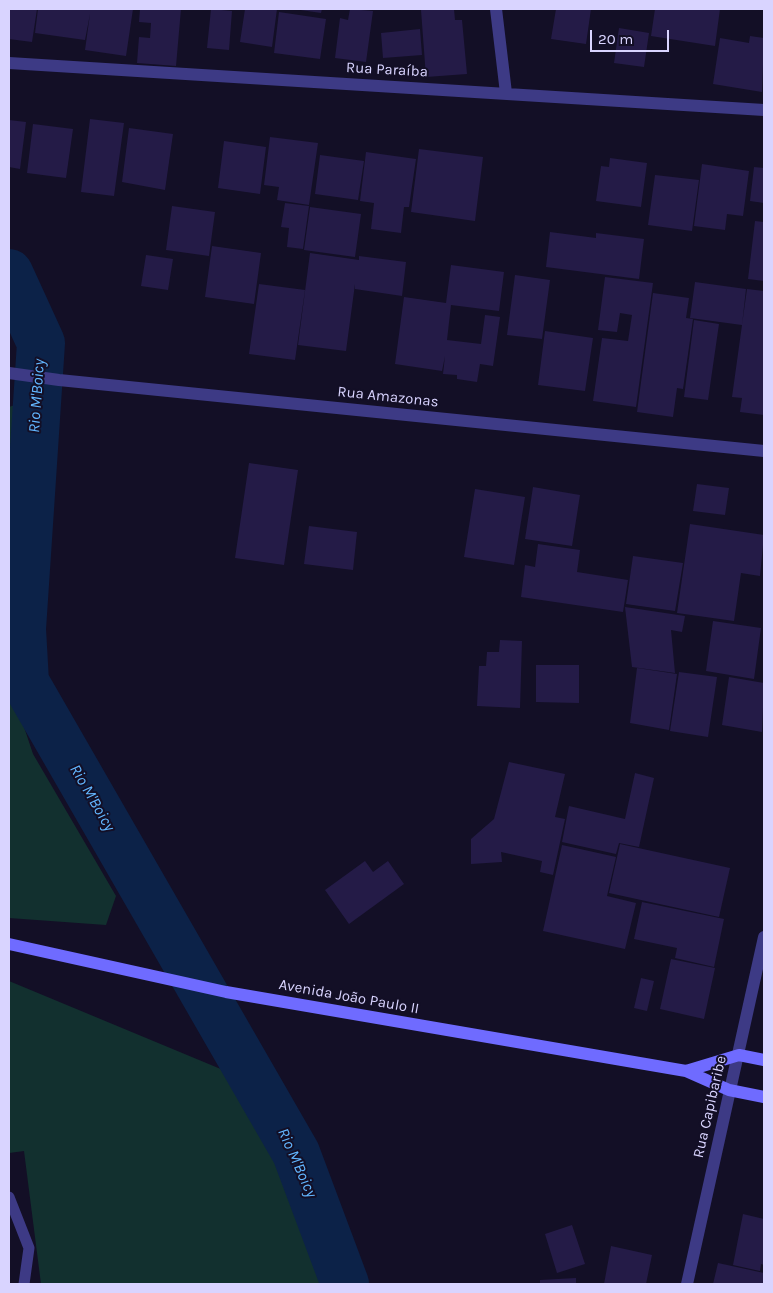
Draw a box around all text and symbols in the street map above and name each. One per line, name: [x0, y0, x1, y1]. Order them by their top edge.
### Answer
scale bar: [593, 20, 672, 52]
text: 20 m: [598, 30, 633, 48]
street label: Rua Paraíba: [346, 59, 428, 81]
water label: Rio M'Boicy: [25, 358, 49, 434]
street label: Rua Amazonas: [337, 383, 439, 411]
water label: Rio M'Boicy: [65, 761, 119, 835]
street label: Avenida João Paulo II: [278, 976, 420, 1018]
street label: Rua Capibaribe: [689, 1054, 731, 1160]
water label: Rio M'Boicy: [273, 1125, 321, 1201]

